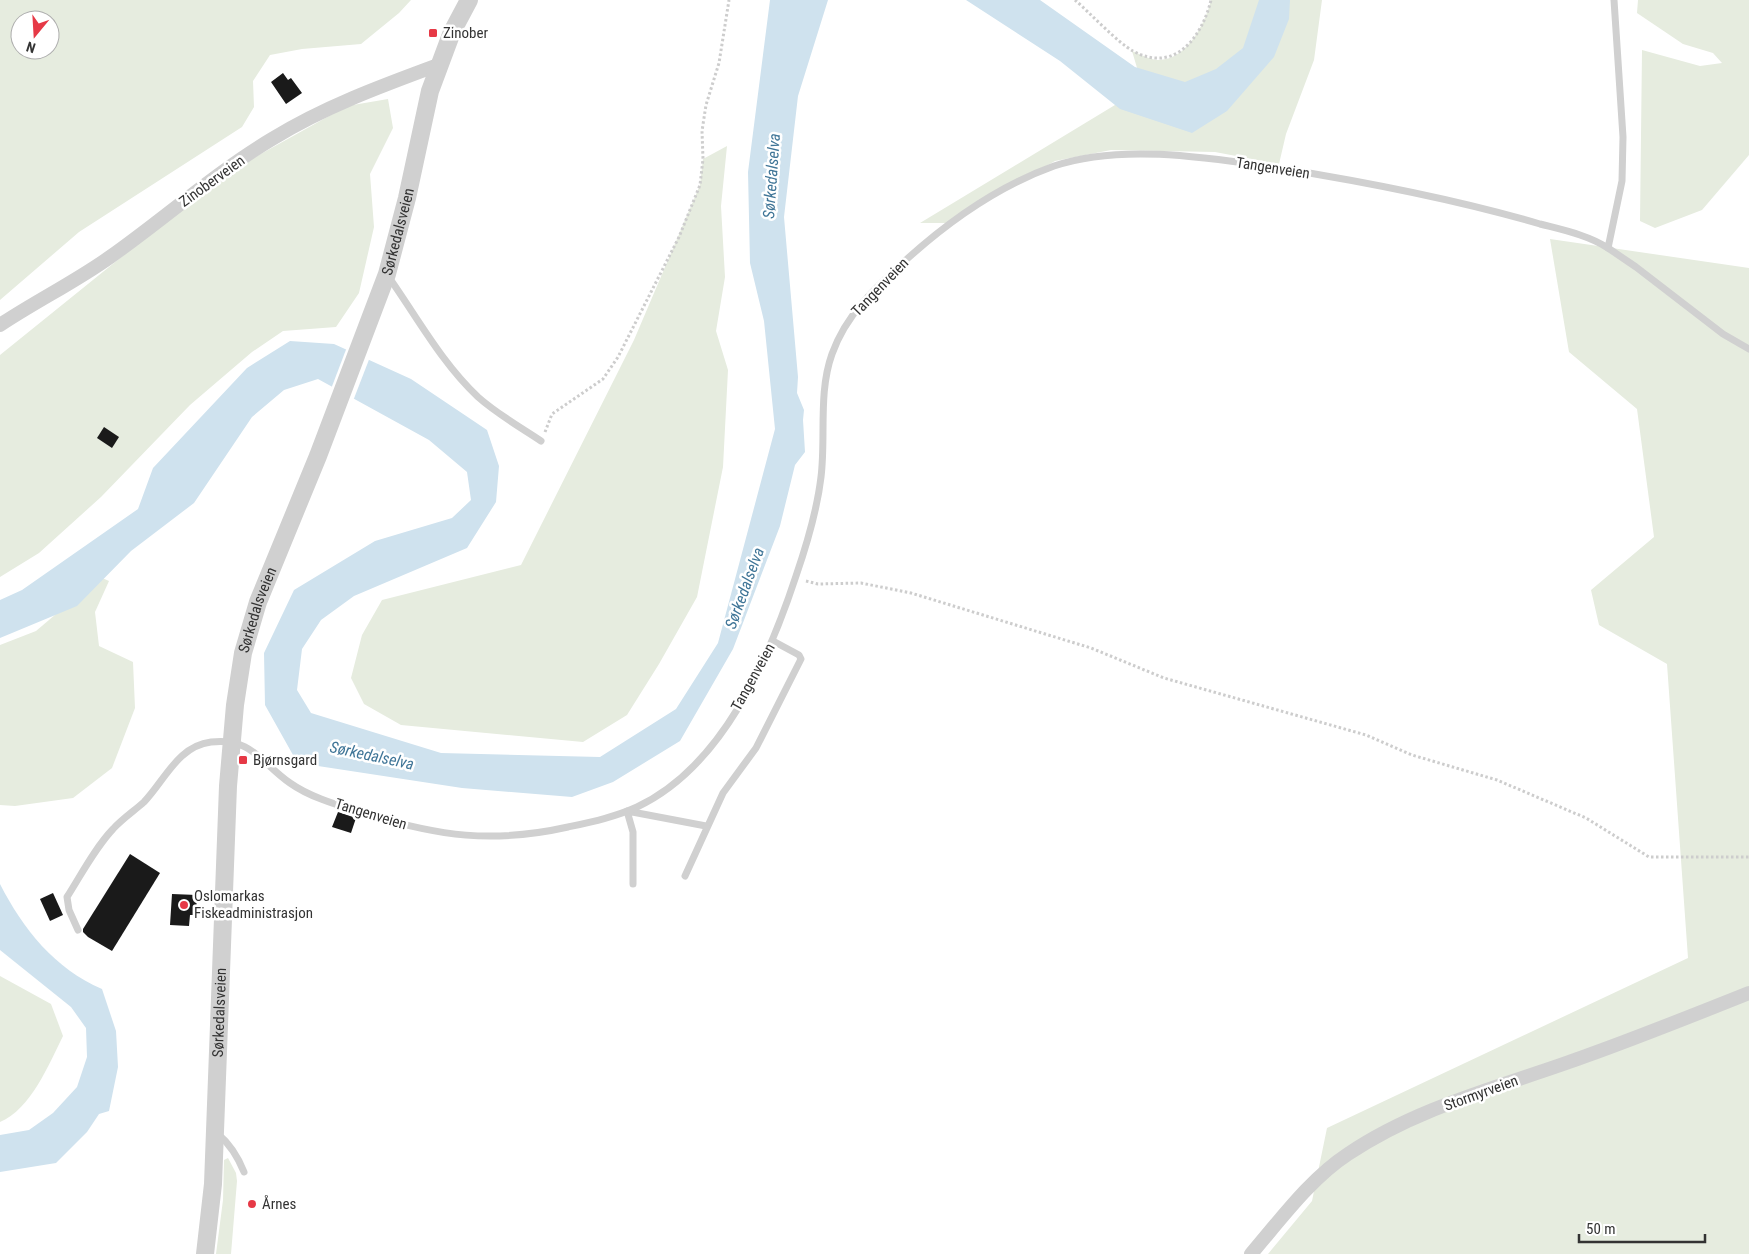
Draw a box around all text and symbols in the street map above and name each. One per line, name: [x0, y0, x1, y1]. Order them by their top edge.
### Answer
north arrow: [10, 10, 60, 60]
place label: Zinober: [443, 24, 489, 42]
marker: Zinober: [427, 27, 439, 39]
text: N: [24, 38, 38, 56]
water label: Sørkedalselva: [759, 133, 784, 219]
street label: Zinoberveien: [176, 151, 248, 211]
street label: Tangenveien: [1235, 153, 1311, 183]
street label: Sørkedalsveien: [378, 186, 418, 277]
street label: Tangenveien: [848, 254, 912, 320]
water label: Sørkedalselva: [721, 545, 768, 631]
street label: Sørkedalsveien: [235, 564, 280, 655]
street label: Tangenveien: [727, 640, 779, 714]
water label: Sørkedalselva: [328, 737, 416, 774]
place label: Bjørnsgard: [253, 751, 317, 769]
marker: Bjørnsgard: [237, 754, 249, 766]
street label: Tangenveien: [333, 795, 409, 833]
place label: Oslomarkas Fiskeadministrasjon: [194, 887, 313, 922]
marker: Oslomarkas Fiskeadministrasjon: [178, 899, 190, 911]
street label: Sørkedalsveien: [209, 967, 230, 1058]
street label: Stormyrveien: [1442, 1071, 1520, 1115]
place label: Årnes: [262, 1195, 297, 1213]
marker: Årnes: [246, 1198, 258, 1210]
scale bar: [1579, 1212, 1705, 1244]
text: 50 m: [1586, 1220, 1616, 1238]

